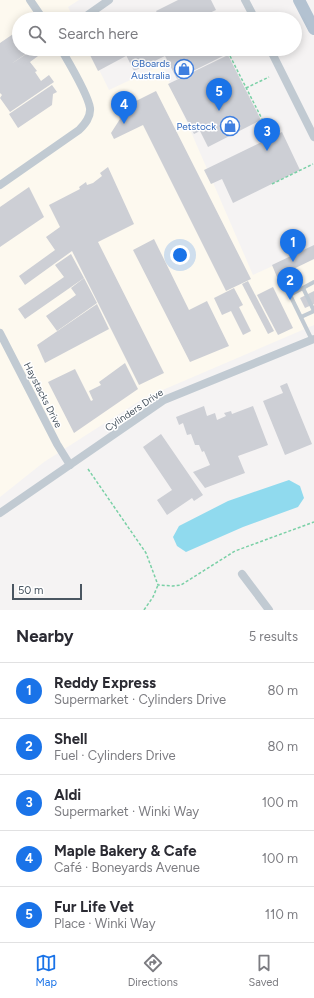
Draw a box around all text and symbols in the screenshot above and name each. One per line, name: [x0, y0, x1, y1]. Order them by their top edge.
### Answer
search box: [12, 12, 302, 56]
icon: search: [26, 23, 48, 45]
text: Search here: [58, 25, 138, 43]
place label: GBoards Australia: [131, 57, 170, 82]
shop icon: GBoards Australia: [173, 58, 195, 80]
pin: 5: [206, 78, 232, 111]
pin: 4: [111, 91, 137, 124]
shop icon: Petstock: [219, 115, 241, 137]
pin: 3: [254, 118, 280, 151]
place label: Petstock: [177, 120, 216, 133]
pin: 1: [280, 229, 306, 262]
your location: [170, 245, 190, 265]
pin: 2: [277, 267, 303, 300]
street label: Haystacks Drive: [21, 360, 65, 430]
street label: Cylinders Drive: [102, 385, 166, 434]
scale bar: [12, 582, 82, 601]
text: 50 m: [18, 584, 43, 597]
text: Nearby: [16, 626, 74, 646]
text: 5 results: [249, 629, 298, 644]
text: Reddy Express: [54, 674, 156, 692]
text: 1: [26, 683, 32, 698]
text: 80 m: [267, 683, 298, 698]
text: Supermarket · Cylinders Drive: [54, 692, 226, 707]
text: Shell: [54, 730, 87, 748]
text: 2: [25, 739, 33, 754]
text: 80 m: [267, 739, 298, 754]
text: Fuel · Cylinders Drive: [54, 748, 176, 763]
text: Aldi: [54, 786, 81, 804]
text: 3: [25, 795, 33, 810]
text: 100 m: [262, 795, 298, 810]
text: Supermarket · Winki Way: [54, 804, 199, 819]
text: Maple Bakery & Cafe: [54, 842, 197, 860]
text: 4: [25, 851, 33, 866]
text: 100 m: [262, 851, 298, 866]
text: Café · Boneyards Avenue: [54, 860, 200, 875]
text: Fur Life Vet: [54, 898, 134, 916]
text: 5: [25, 907, 33, 922]
text: 110 m: [265, 907, 298, 922]
text: Place · Winki Way: [54, 916, 155, 931]
tab: Map: [35, 952, 57, 989]
tab: Directions: [128, 952, 178, 989]
tab: Saved: [248, 952, 279, 989]

